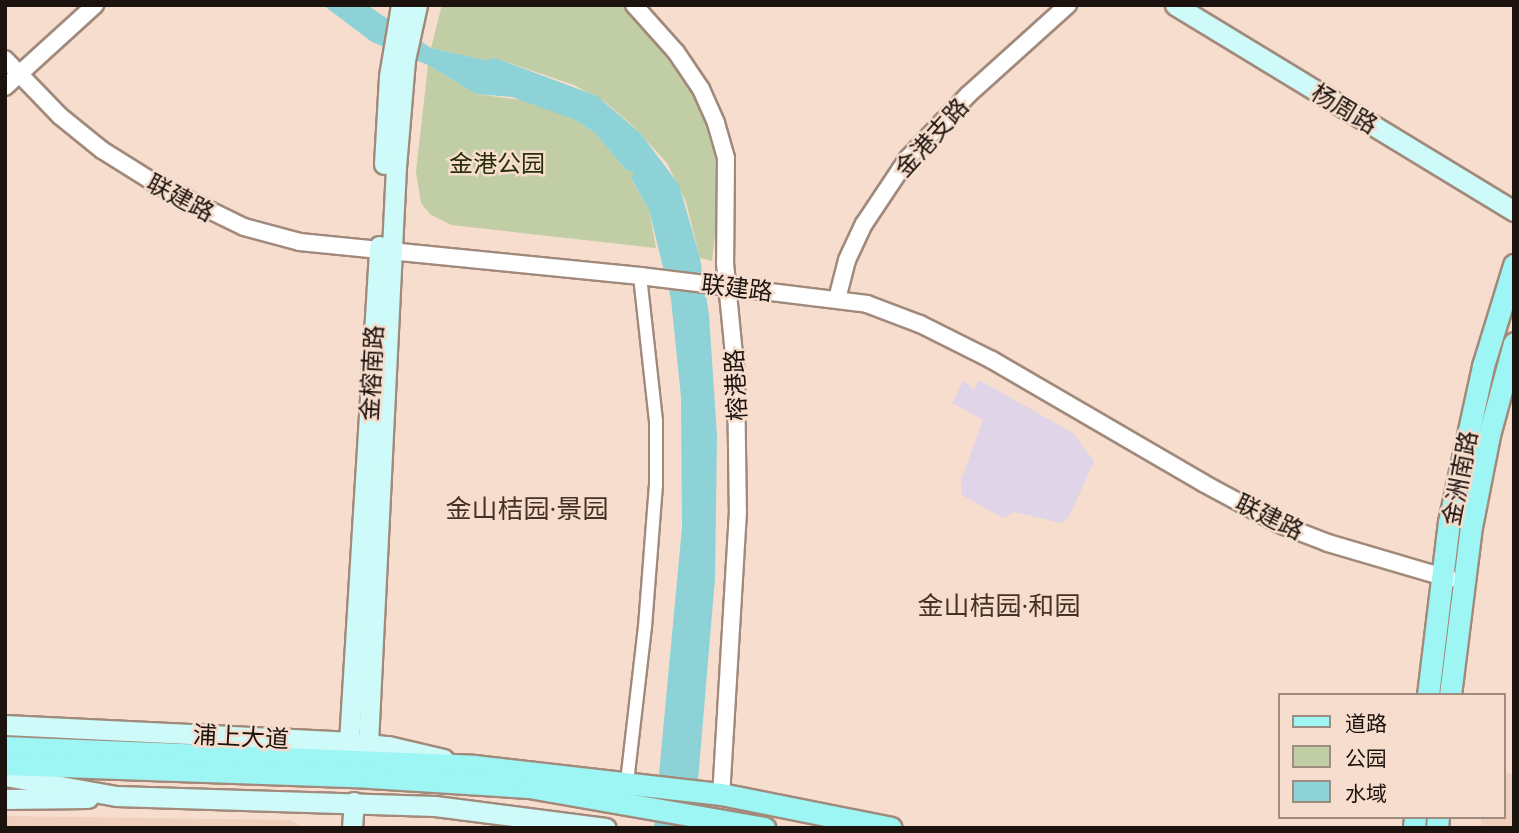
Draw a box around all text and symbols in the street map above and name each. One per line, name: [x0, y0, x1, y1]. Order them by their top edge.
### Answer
street label: 杨周路: [1307, 77, 1383, 139]
street label: 金港支路: [888, 92, 974, 182]
park label: 金港公园: [449, 149, 545, 177]
street label: 联建路: [142, 167, 220, 227]
street label: 联建路: [700, 268, 774, 306]
street label: 金榕南路: [354, 324, 388, 422]
street label: 榕港路: [719, 348, 751, 422]
street label: 金洲南路: [1436, 428, 1482, 528]
street label: 联建路: [1231, 487, 1309, 545]
district label: 金山桔园·景园: [446, 493, 608, 525]
district label: 金山桔园·和园: [918, 590, 1080, 622]
legend: [1278, 693, 1505, 819]
text: 道路: [1345, 709, 1387, 737]
street label: 浦上大道: [192, 719, 290, 753]
text: 公园: [1345, 744, 1387, 772]
text: 水域: [1345, 779, 1387, 807]

